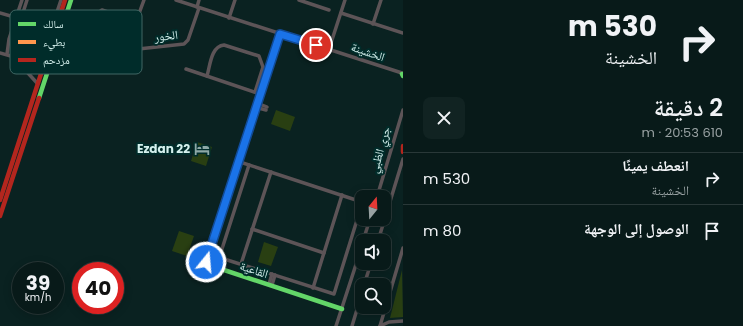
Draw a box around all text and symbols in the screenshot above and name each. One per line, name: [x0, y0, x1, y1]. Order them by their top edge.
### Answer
text: 530 m: [568, 7, 657, 46]
legend: [10, 10, 142, 74]
text: سالك: [43, 16, 63, 32]
icon: right: [671, 16, 723, 68]
street label: الخور: [152, 26, 179, 46]
pin: [299, 28, 333, 62]
text: بطيء: [43, 34, 65, 51]
icon: arrive: [305, 34, 327, 56]
street label: الخشينة: [349, 38, 387, 65]
text: الخشينة: [605, 45, 657, 70]
text: مزدحم: [43, 52, 70, 68]
text: 2 دقيقة: [654, 91, 723, 124]
button: close: [423, 97, 465, 139]
text: 610 m · 20:53: [642, 123, 723, 142]
street label: جري الظبي: [365, 124, 396, 176]
place label: Ezdan 22: [137, 140, 190, 157]
hotel icon: Ezdan 22: [193, 140, 211, 158]
text: انعطف يمينًا: [622, 155, 689, 176]
text: 530 m: [423, 168, 470, 189]
icon: right: [701, 168, 723, 190]
text: الخشينة: [652, 181, 689, 200]
north arrow: [355, 190, 391, 226]
map controls: [355, 190, 391, 314]
text: الوصول إلى الوجهة: [584, 218, 689, 239]
text: 80 m: [423, 220, 461, 241]
icon: arrive: [701, 220, 723, 242]
button: sound: [355, 234, 391, 270]
position arrow: [185, 241, 227, 283]
street label: القاعية: [238, 257, 271, 282]
speed limit sign: 40: [72, 262, 124, 314]
text: 39: [26, 269, 50, 297]
button: search: [355, 278, 391, 314]
text: km/h: [25, 290, 51, 305]

